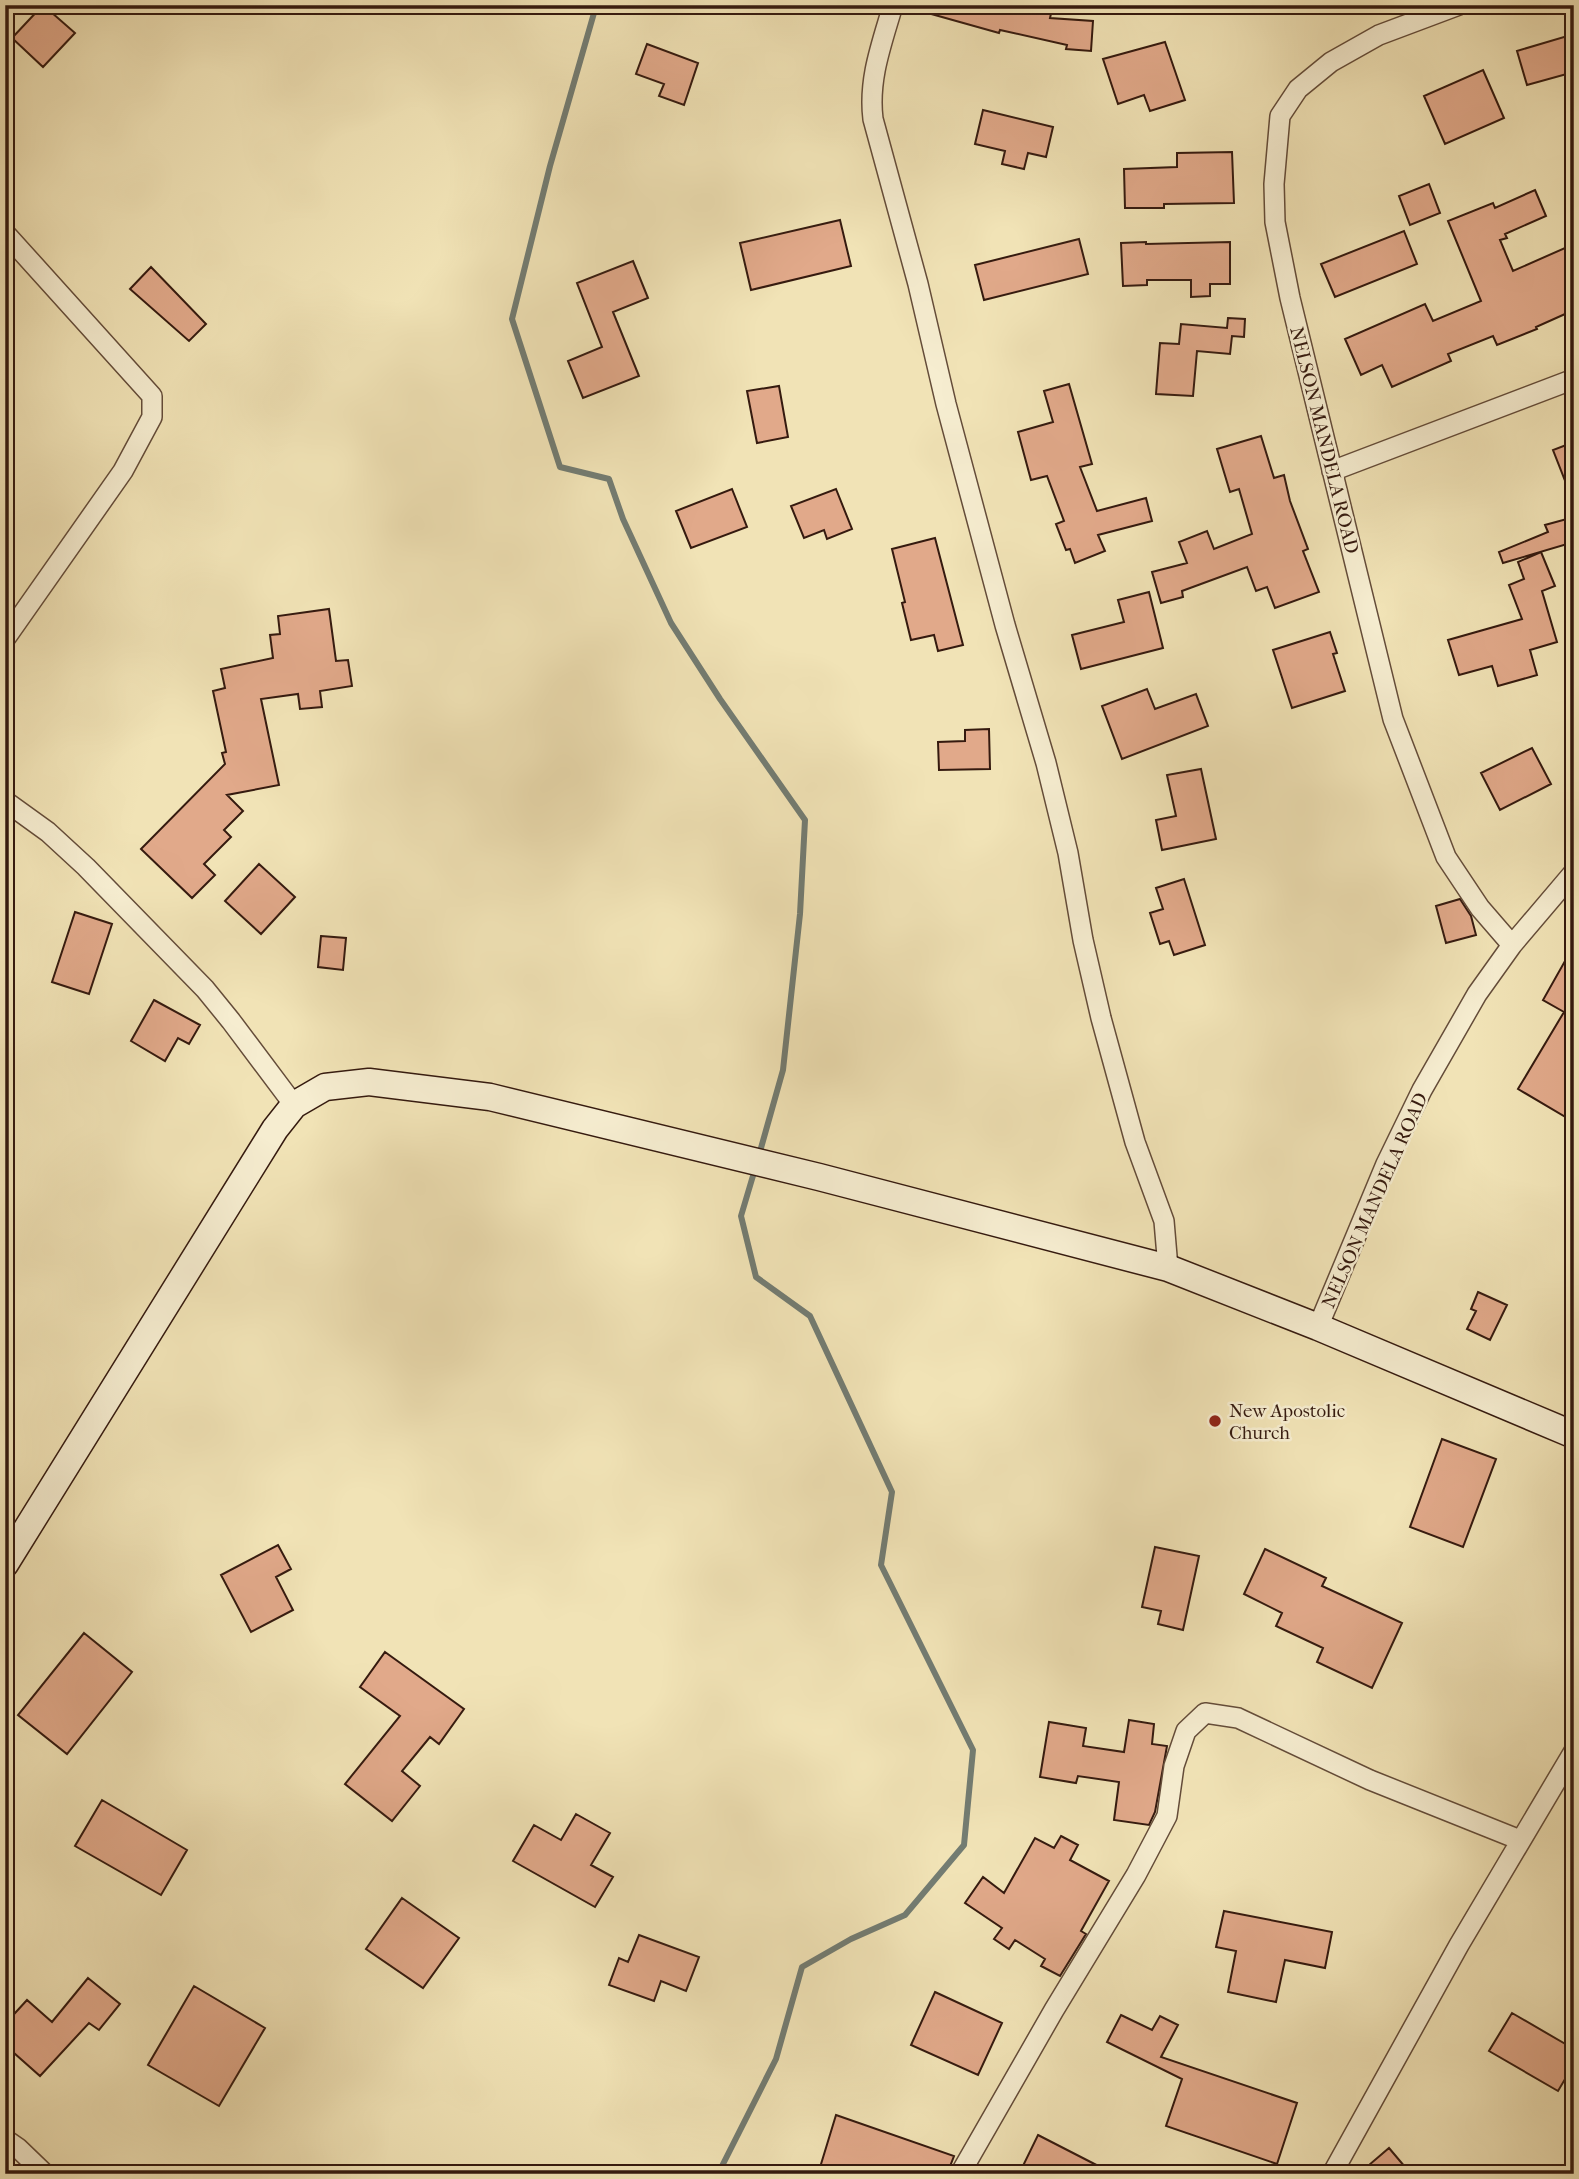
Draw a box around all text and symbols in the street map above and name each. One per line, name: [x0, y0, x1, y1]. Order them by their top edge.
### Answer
street label: NELSON MANDELA ROAD: [1285, 324, 1363, 556]
street label: NELSON MANDELA ROAD: [1317, 1089, 1432, 1312]
place label: New Apostolic Church: [1229, 1400, 1345, 1444]
marker: New Apostolic Church: [1207, 1413, 1223, 1429]

